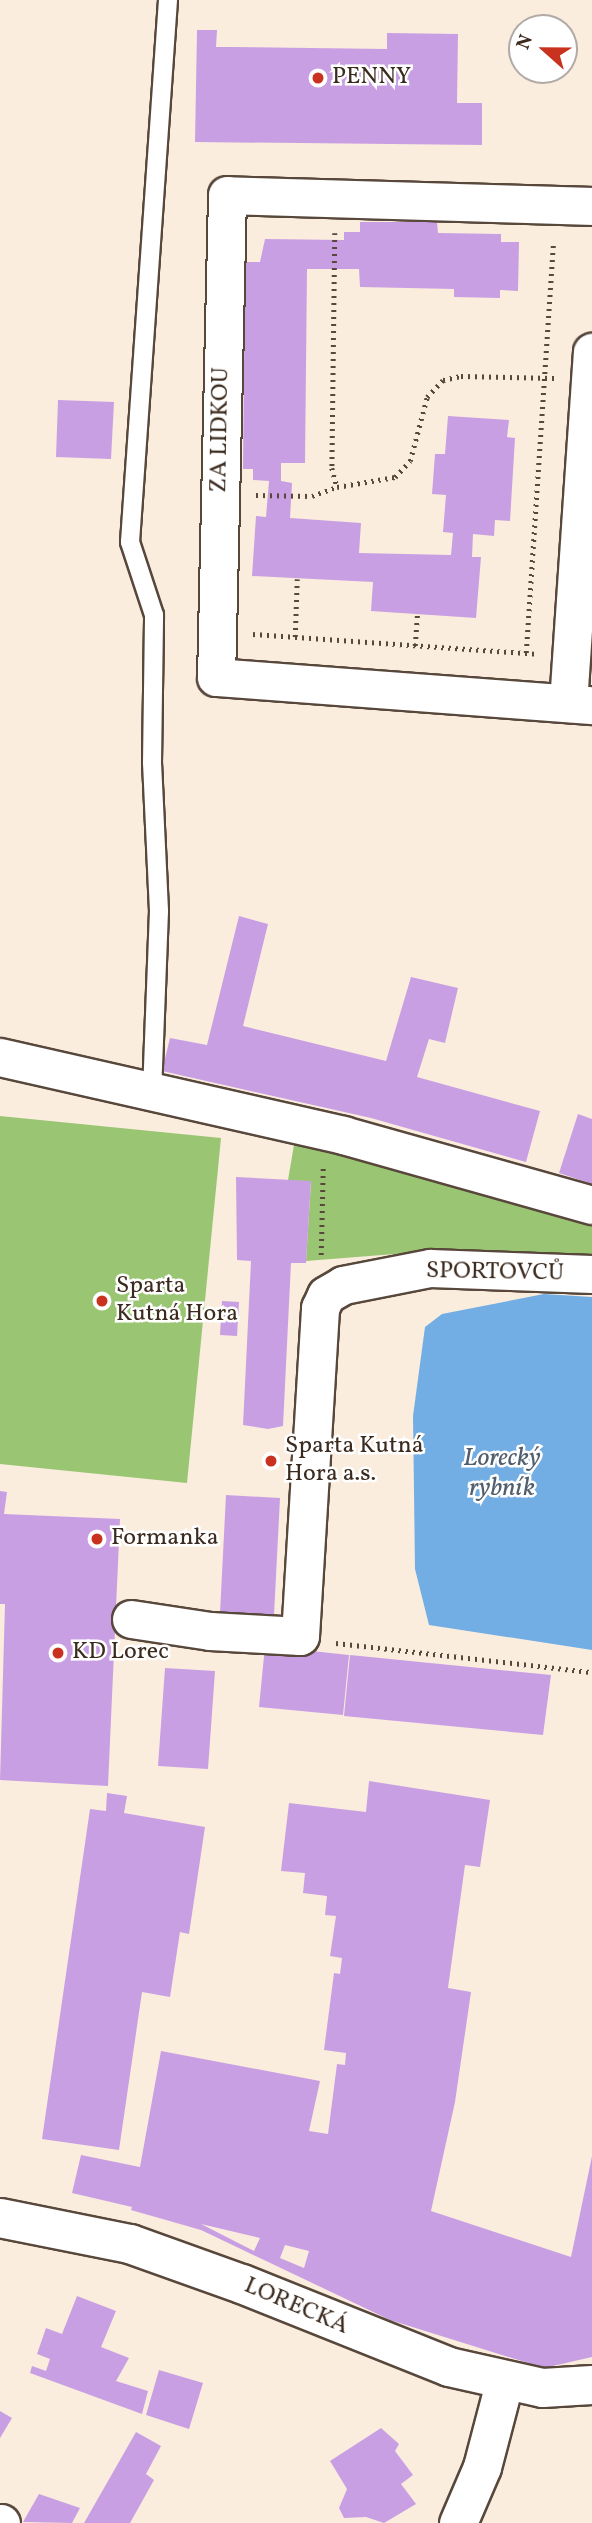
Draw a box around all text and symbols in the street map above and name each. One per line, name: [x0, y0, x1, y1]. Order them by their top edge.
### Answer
north arrow: [508, 14, 578, 84]
text: N: [511, 31, 540, 53]
place label: PENNY: [332, 64, 411, 92]
marker: PENNY: [310, 70, 326, 86]
street label: ZA LIDKOU: [206, 367, 236, 493]
street label: SPORTOVCŮ: [426, 1257, 564, 1289]
place label: Sparta Kutná Hora: [116, 1273, 238, 1329]
marker: Sparta Kutná Hora: [94, 1293, 110, 1309]
place label: Sparta Kutná Hora a.s.: [285, 1433, 424, 1489]
water label: Lorecký rybník: [463, 1443, 541, 1504]
marker: Sparta Kutná Hora a.s.: [263, 1453, 279, 1469]
place label: Formanka: [111, 1525, 219, 1553]
marker: Formanka: [89, 1531, 105, 1547]
place label: KD Lorec: [72, 1639, 169, 1667]
marker: KD Lorec: [50, 1645, 66, 1661]
street label: LORECKÁ: [239, 2272, 353, 2342]

